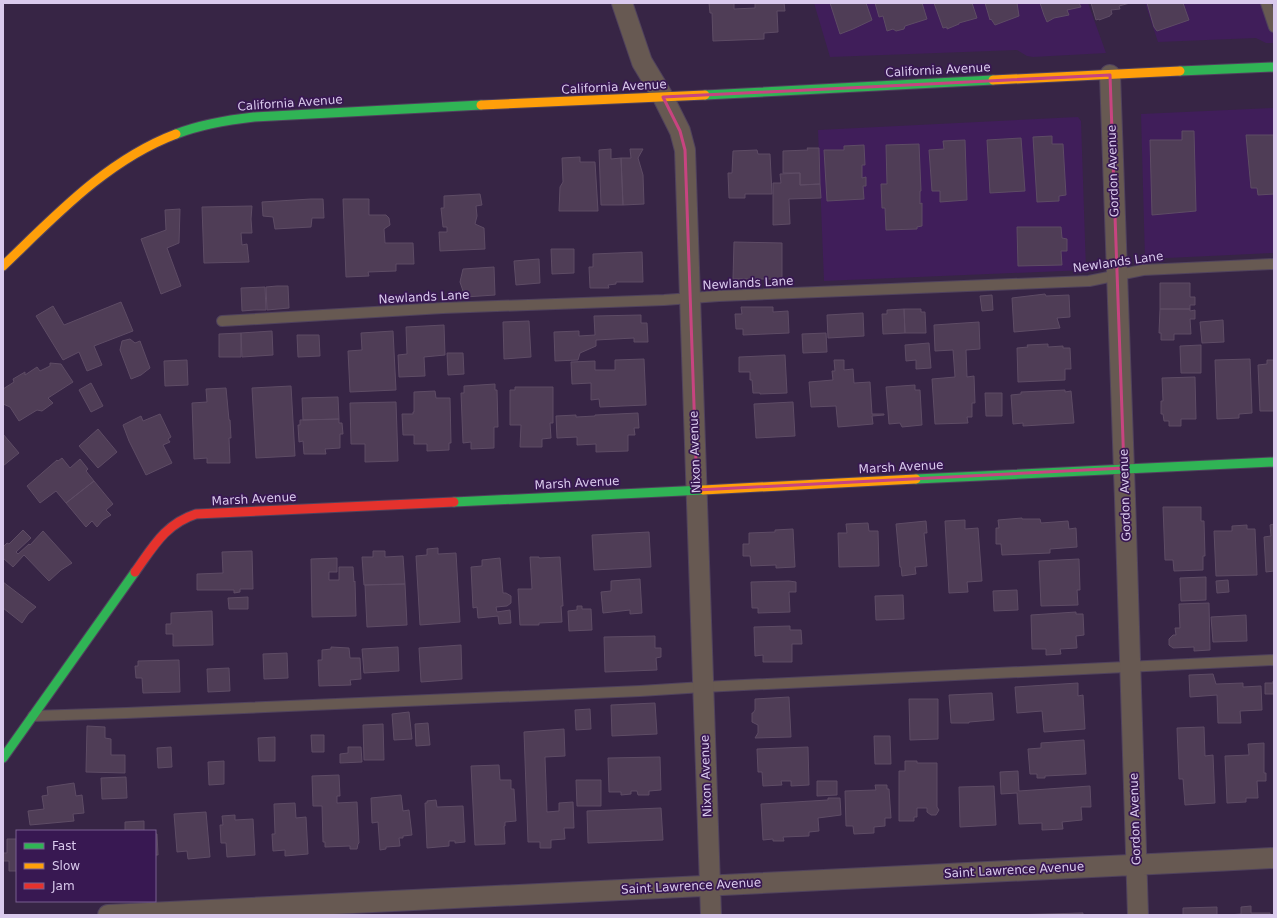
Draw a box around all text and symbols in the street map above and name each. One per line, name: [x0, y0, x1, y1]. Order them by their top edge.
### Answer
street label: California Avenue: [885, 60, 991, 80]
street label: California Avenue: [561, 77, 667, 97]
street label: California Avenue: [237, 92, 343, 114]
street label: Gordon Avenue: [1104, 125, 1122, 217]
street label: Newlands Lane: [1072, 249, 1164, 275]
street label: Newlands Lane: [702, 274, 794, 292]
street label: Newlands Lane: [378, 288, 470, 306]
street label: Nixon Avenue: [687, 411, 703, 493]
street label: Gordon Avenue: [1116, 449, 1134, 541]
street label: Marsh Avenue: [858, 458, 944, 476]
street label: Marsh Avenue: [534, 474, 620, 492]
street label: Marsh Avenue: [211, 490, 297, 508]
street label: Nixon Avenue: [698, 735, 714, 817]
street label: Gordon Avenue: [1126, 773, 1144, 865]
legend: [16, 830, 156, 902]
text: Fast: [52, 839, 76, 853]
text: Slow: [52, 859, 80, 873]
street label: Saint Lawrence Avenue: [944, 859, 1084, 881]
street label: Saint Lawrence Avenue: [621, 875, 761, 897]
text: Jam: [51, 879, 75, 893]

